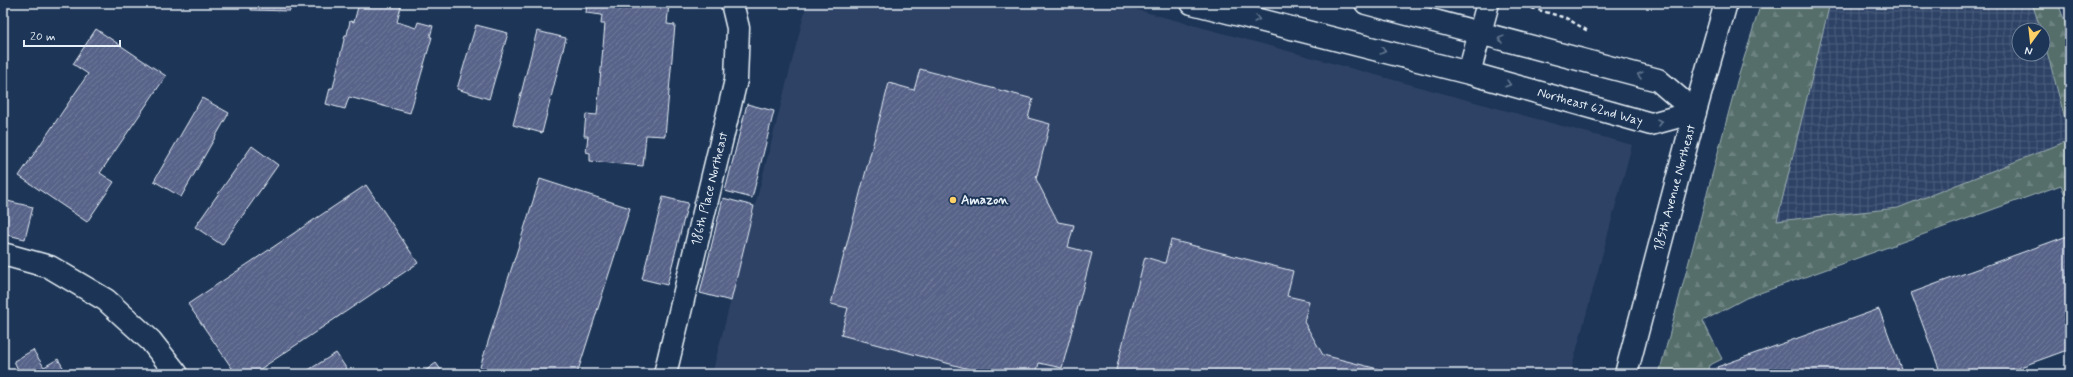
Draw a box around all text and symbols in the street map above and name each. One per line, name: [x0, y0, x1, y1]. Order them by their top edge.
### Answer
one-way arrow: [1253, 15, 1260, 23]
scale bar: [24, 22, 120, 48]
north arrow: [2011, 22, 2051, 62]
text: 20 m: [30, 29, 56, 45]
one-way arrow: [1498, 35, 1504, 43]
text: N: [2023, 43, 2034, 58]
one-way arrow: [1379, 47, 1386, 55]
one-way arrow: [1637, 72, 1643, 80]
one-way arrow: [1505, 79, 1512, 88]
street label: Northeast 62nd Way: [1535, 84, 1645, 130]
one-way arrow: [1657, 118, 1664, 127]
street label: 185th Avenue Northeast: [1650, 123, 1700, 253]
street label: 186th Place Northeast: [688, 130, 732, 248]
place label: Amazon: [961, 192, 1009, 209]
marker: Amazon: [948, 195, 958, 205]

